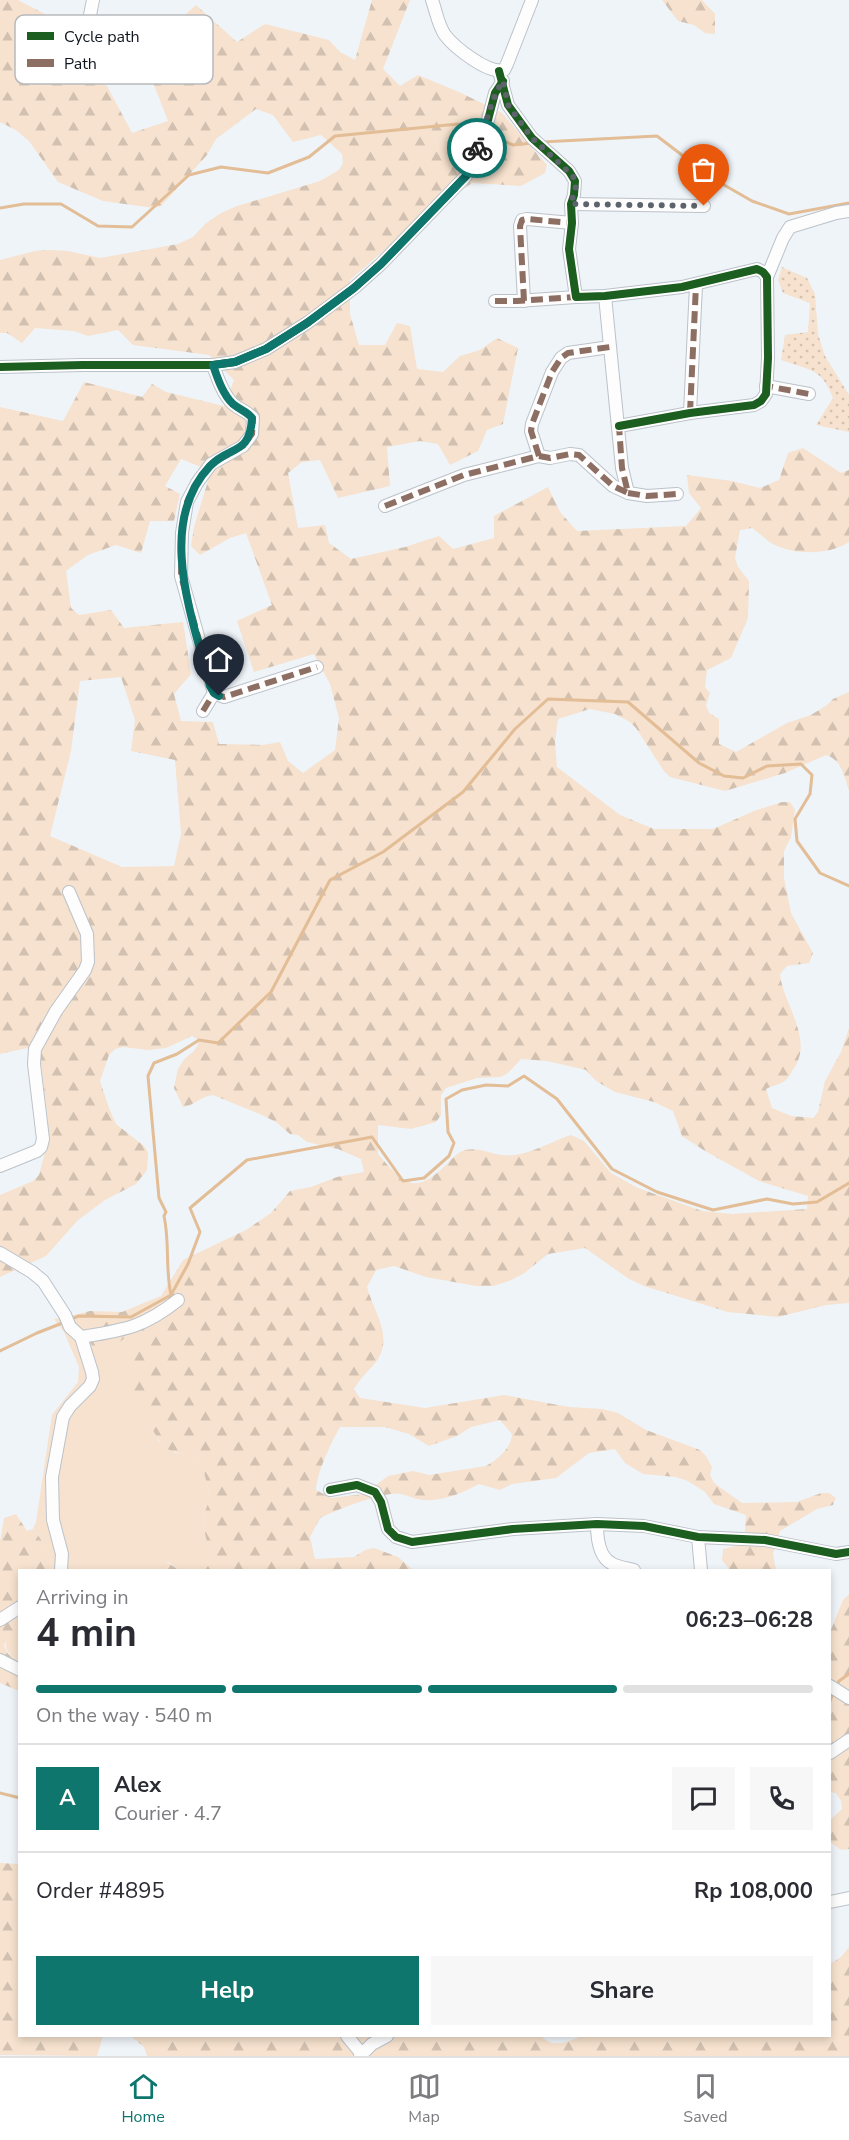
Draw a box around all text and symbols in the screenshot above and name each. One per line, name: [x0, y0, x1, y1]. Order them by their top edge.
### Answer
legend: [15, 15, 213, 84]
text: Cycle path: [64, 26, 140, 48]
text: Path: [64, 53, 97, 75]
courier: [447, 118, 507, 178]
icon: bike: [461, 132, 494, 165]
pin: [678, 144, 729, 206]
icon: bag: [687, 153, 720, 186]
pin: [193, 634, 244, 696]
icon: home: [202, 643, 235, 676]
text: Arriving in: [36, 1584, 129, 1611]
text: 06:23–06:28: [685, 1605, 813, 1635]
text: 4 min: [36, 1607, 137, 1660]
text: On the way · 540 m: [36, 1702, 212, 1729]
button: chat: [672, 1767, 735, 1830]
button: phone: [750, 1767, 813, 1830]
text: Alex: [114, 1770, 161, 1800]
text: A: [59, 1783, 76, 1813]
text: Courier · 4.7: [114, 1800, 222, 1827]
text: Order #4895: [36, 1876, 165, 1906]
text: Rp 108,000: [694, 1876, 813, 1906]
button: Help: [36, 1956, 419, 2025]
button: Share: [431, 1956, 813, 2025]
tab: Home: [121, 2070, 165, 2128]
tab: Map: [408, 2070, 441, 2128]
tab: Saved: [683, 2070, 728, 2128]

